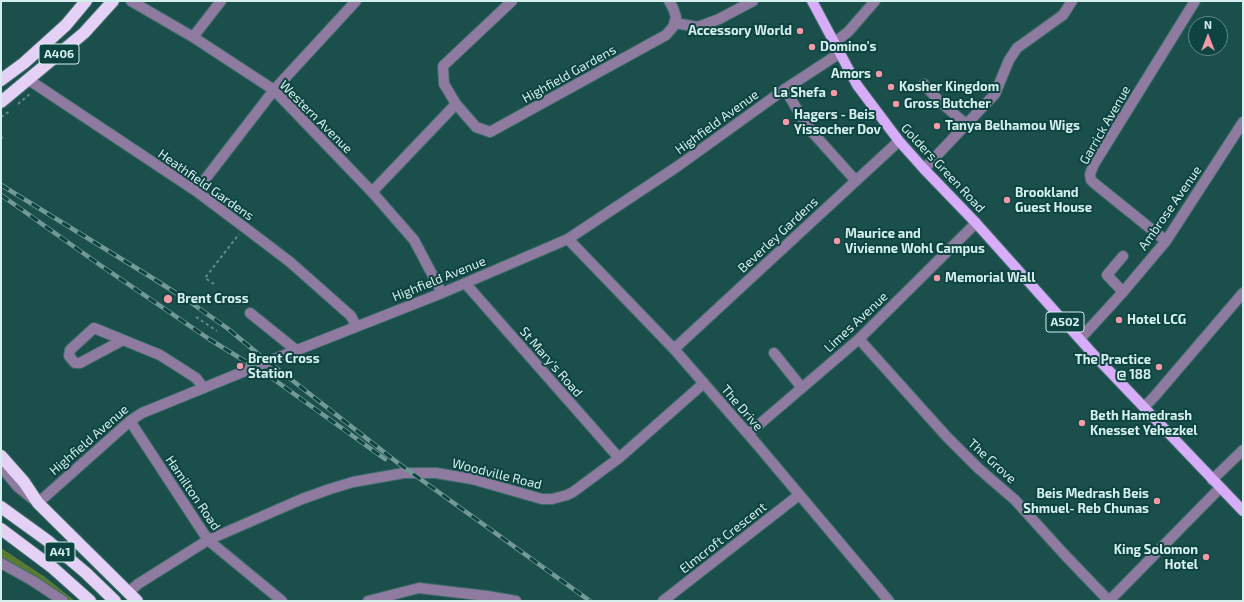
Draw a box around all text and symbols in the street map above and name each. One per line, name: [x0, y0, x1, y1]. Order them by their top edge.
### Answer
north arrow: [1188, 16, 1228, 56]
text: N: [1204, 18, 1212, 31]
place label: Accessory World: [688, 23, 792, 39]
marker: Accessory World: [795, 26, 805, 36]
place label: Domino's: [820, 39, 876, 55]
street label: Highfield Gardens: [519, 42, 619, 106]
marker: Domino's: [807, 42, 817, 52]
road number: A406: [39, 44, 79, 64]
place label: Amors: [831, 66, 871, 82]
marker: Amors: [874, 69, 884, 79]
street label: Western Avenue: [276, 77, 356, 157]
place label: Kosher Kingdom: [899, 79, 999, 95]
marker: Kosher Kingdom: [886, 82, 896, 92]
street label: Garrick Avenue: [1076, 83, 1134, 167]
place label: La Shefa: [773, 85, 826, 101]
street label: Highfield Avenue: [672, 86, 762, 158]
marker: La Shefa: [829, 88, 839, 98]
place label: Gross Butcher: [904, 96, 991, 112]
marker: Gross Butcher: [891, 99, 901, 109]
place label: Hagers - Beis Yissocher Dov: [794, 107, 881, 138]
marker: Hagers - Beis Yissocher Dov: [781, 117, 791, 127]
place label: Tanya Belhamou Wigs: [945, 118, 1080, 134]
street label: Golders Green Road: [898, 120, 988, 216]
marker: Tanya Belhamou Wigs: [932, 121, 942, 131]
street label: Heathfield Gardens: [155, 146, 257, 224]
street label: Ambrose Avenue: [1135, 163, 1205, 253]
place label: Brookland Guest House: [1015, 185, 1092, 216]
street label: Beverley Gardens: [735, 194, 821, 276]
marker: Brookland Guest House: [1002, 195, 1012, 205]
place label: Maurice and Vivienne Wohl Campus: [845, 226, 985, 257]
marker: Maurice and Vivienne Wohl Campus: [832, 236, 842, 246]
street label: Highfield Avenue: [390, 253, 488, 305]
place label: Memorial Wall: [945, 270, 1035, 286]
marker: Memorial Wall: [932, 273, 942, 283]
street label: Limes Avenue: [821, 289, 891, 355]
place label: Brent Cross: [177, 291, 249, 307]
marker: Brent Cross: [162, 293, 174, 305]
road number: A502: [1046, 312, 1084, 332]
place label: Hotel LCG: [1127, 312, 1186, 328]
marker: Hotel LCG: [1114, 315, 1124, 325]
street label: St Mary's Road: [516, 324, 586, 400]
place label: Brent Cross Station: [248, 351, 320, 382]
place label: The Practice @ 188: [1075, 352, 1151, 383]
marker: Brent Cross Station: [235, 361, 245, 371]
marker: The Practice @ 188: [1154, 362, 1164, 372]
street label: The Drive: [718, 382, 766, 434]
street label: Highfield Avenue: [46, 402, 132, 478]
place label: Beth Hamedrash Knesset Yehezkel: [1090, 408, 1198, 439]
marker: Beth Hamedrash Knesset Yehezkel: [1077, 418, 1087, 428]
street label: The Grove: [965, 435, 1019, 487]
street label: Hamilton Road: [162, 453, 224, 533]
street label: Woodville Road: [450, 455, 544, 493]
place label: Beis Medrash Beis Shmuel- Reb Chunas: [1023, 486, 1149, 517]
marker: Beis Medrash Beis Shmuel- Reb Chunas: [1152, 496, 1162, 506]
street label: Elmcroft Crescent: [676, 499, 770, 577]
road number: A41: [45, 542, 75, 562]
place label: King Solomon Hotel: [1114, 542, 1198, 573]
marker: King Solomon Hotel: [1201, 552, 1211, 562]

